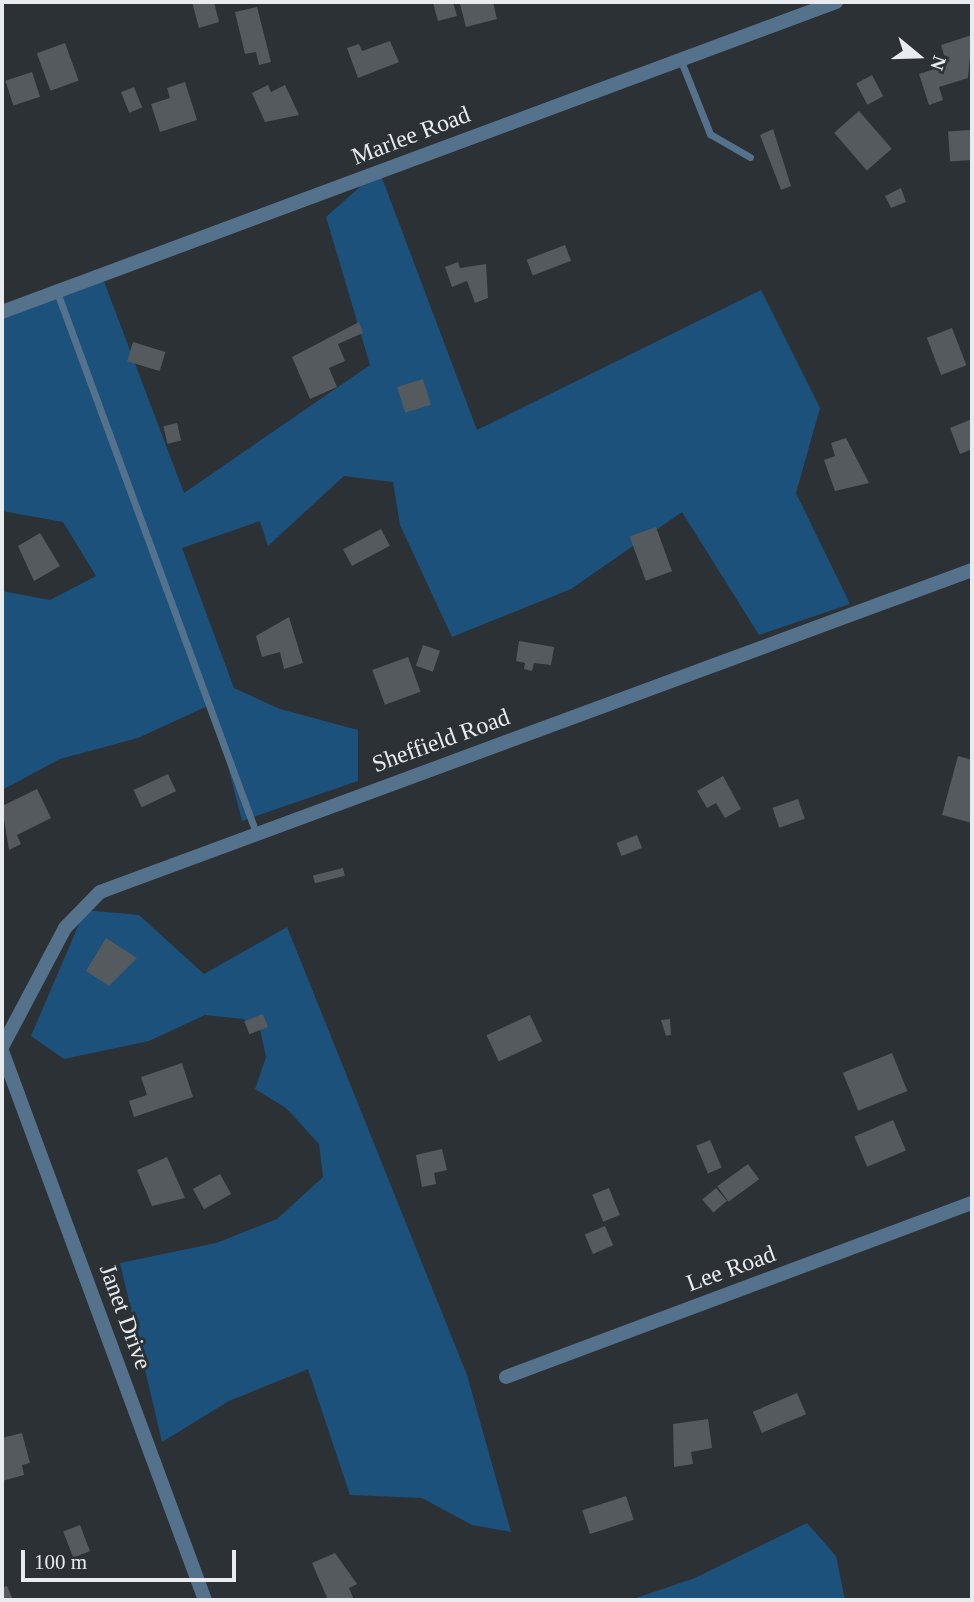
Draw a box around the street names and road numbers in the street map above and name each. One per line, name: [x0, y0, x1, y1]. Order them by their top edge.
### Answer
street label: Marlee Road: [348, 100, 474, 172]
street label: Sheffield Road: [368, 703, 514, 779]
street label: Lee Road: [683, 1240, 779, 1298]
street label: Janet Drive: [93, 1260, 157, 1374]

